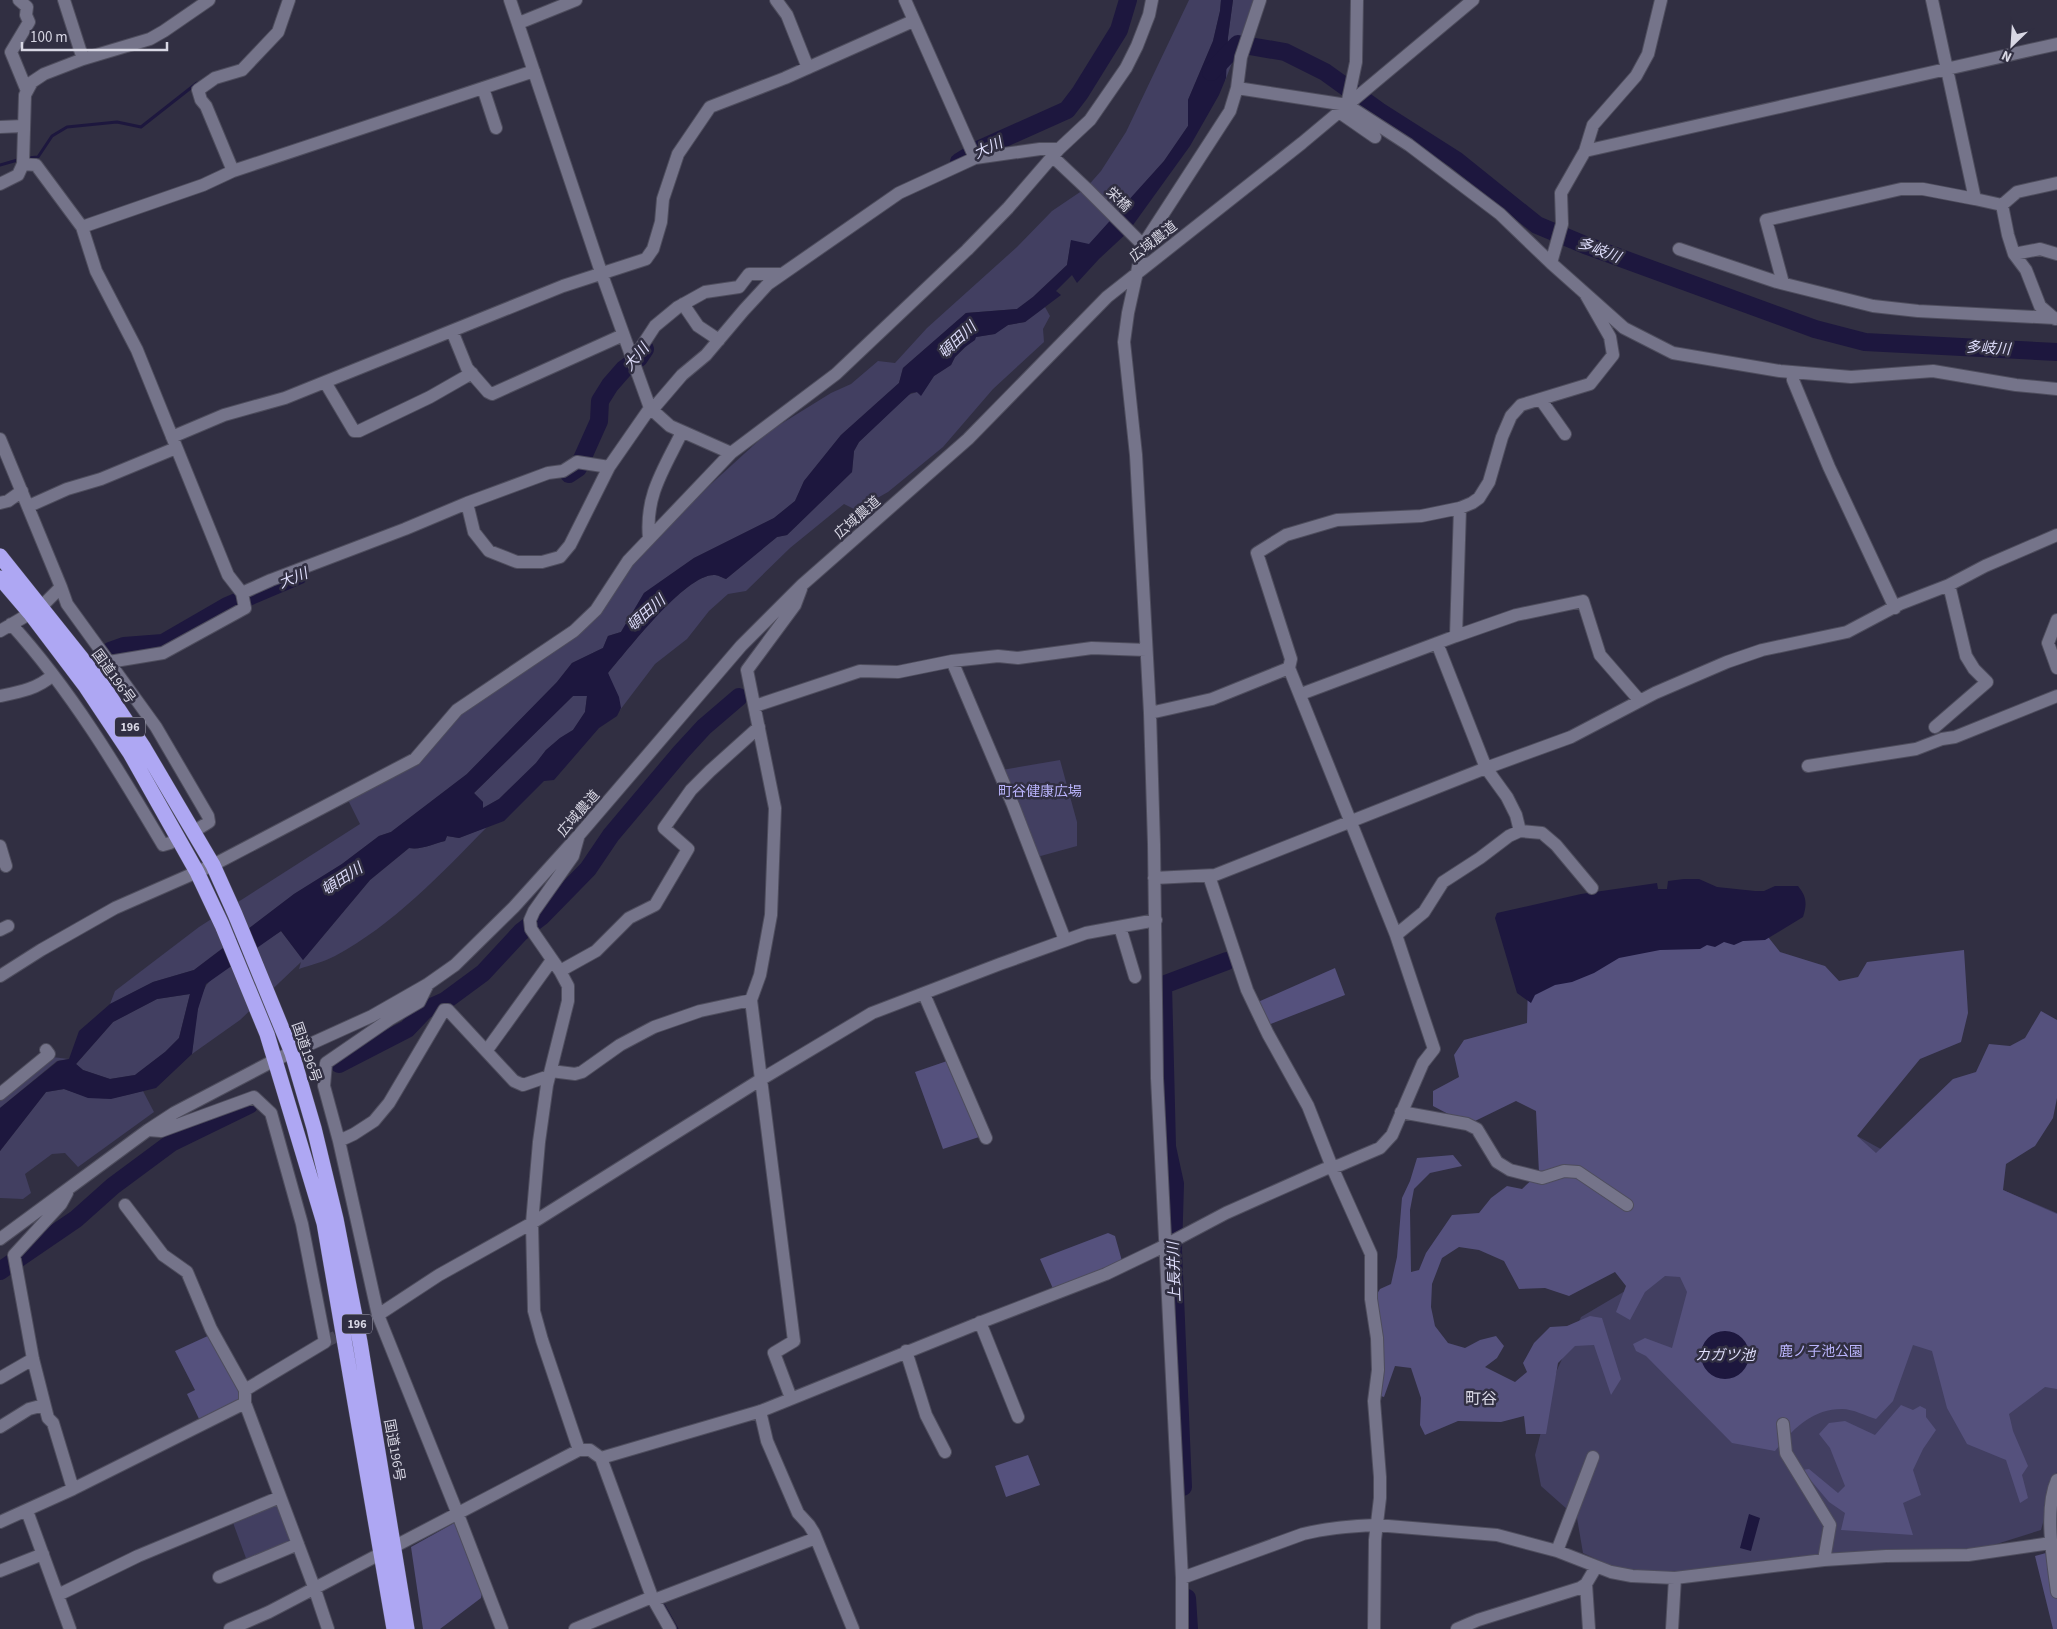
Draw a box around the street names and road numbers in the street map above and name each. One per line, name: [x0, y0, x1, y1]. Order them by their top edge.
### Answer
street label: 栄橋: [1101, 183, 1135, 217]
street label: 広域農道: [1125, 217, 1182, 267]
street label: 広域農道: [830, 492, 885, 544]
street label: 国道196号: [87, 645, 140, 708]
road number: 196: [115, 718, 145, 736]
street label: 広域農道: [553, 786, 605, 841]
street label: 国道196号: [286, 1019, 326, 1085]
road number: 196: [342, 1315, 372, 1334]
street label: 国道196号: [379, 1417, 409, 1483]

